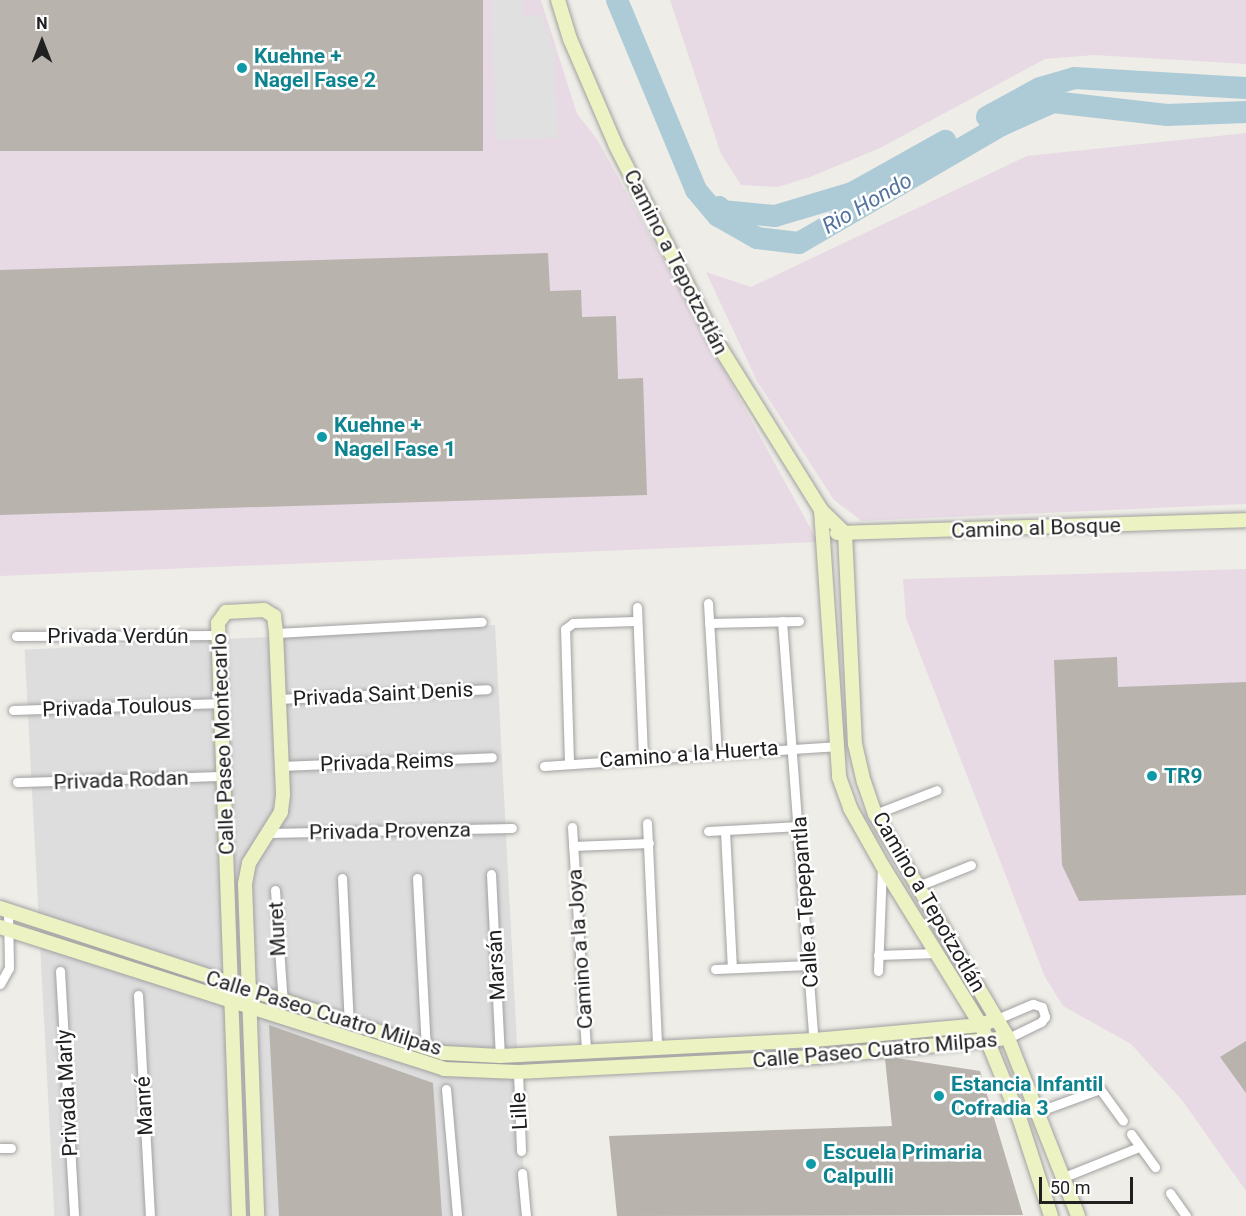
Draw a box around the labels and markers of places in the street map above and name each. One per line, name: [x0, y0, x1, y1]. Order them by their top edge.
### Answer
place label: Kuehne + Nagel Fase 2: [254, 43, 376, 93]
marker: Kuehne + Nagel Fase 2: [235, 61, 249, 75]
place label: Kuehne + Nagel Fase 1: [334, 412, 456, 462]
marker: Kuehne + Nagel Fase 1: [315, 430, 329, 444]
place label: TR9: [1164, 763, 1203, 789]
marker: TR9: [1145, 769, 1159, 783]
place label: Estancia Infantil Cofradia 3: [951, 1071, 1103, 1121]
marker: Estancia Infantil Cofradia 3: [932, 1089, 946, 1103]
place label: Escuela Primaria Calpulli: [823, 1139, 982, 1189]
marker: Escuela Primaria Calpulli: [804, 1157, 818, 1171]

